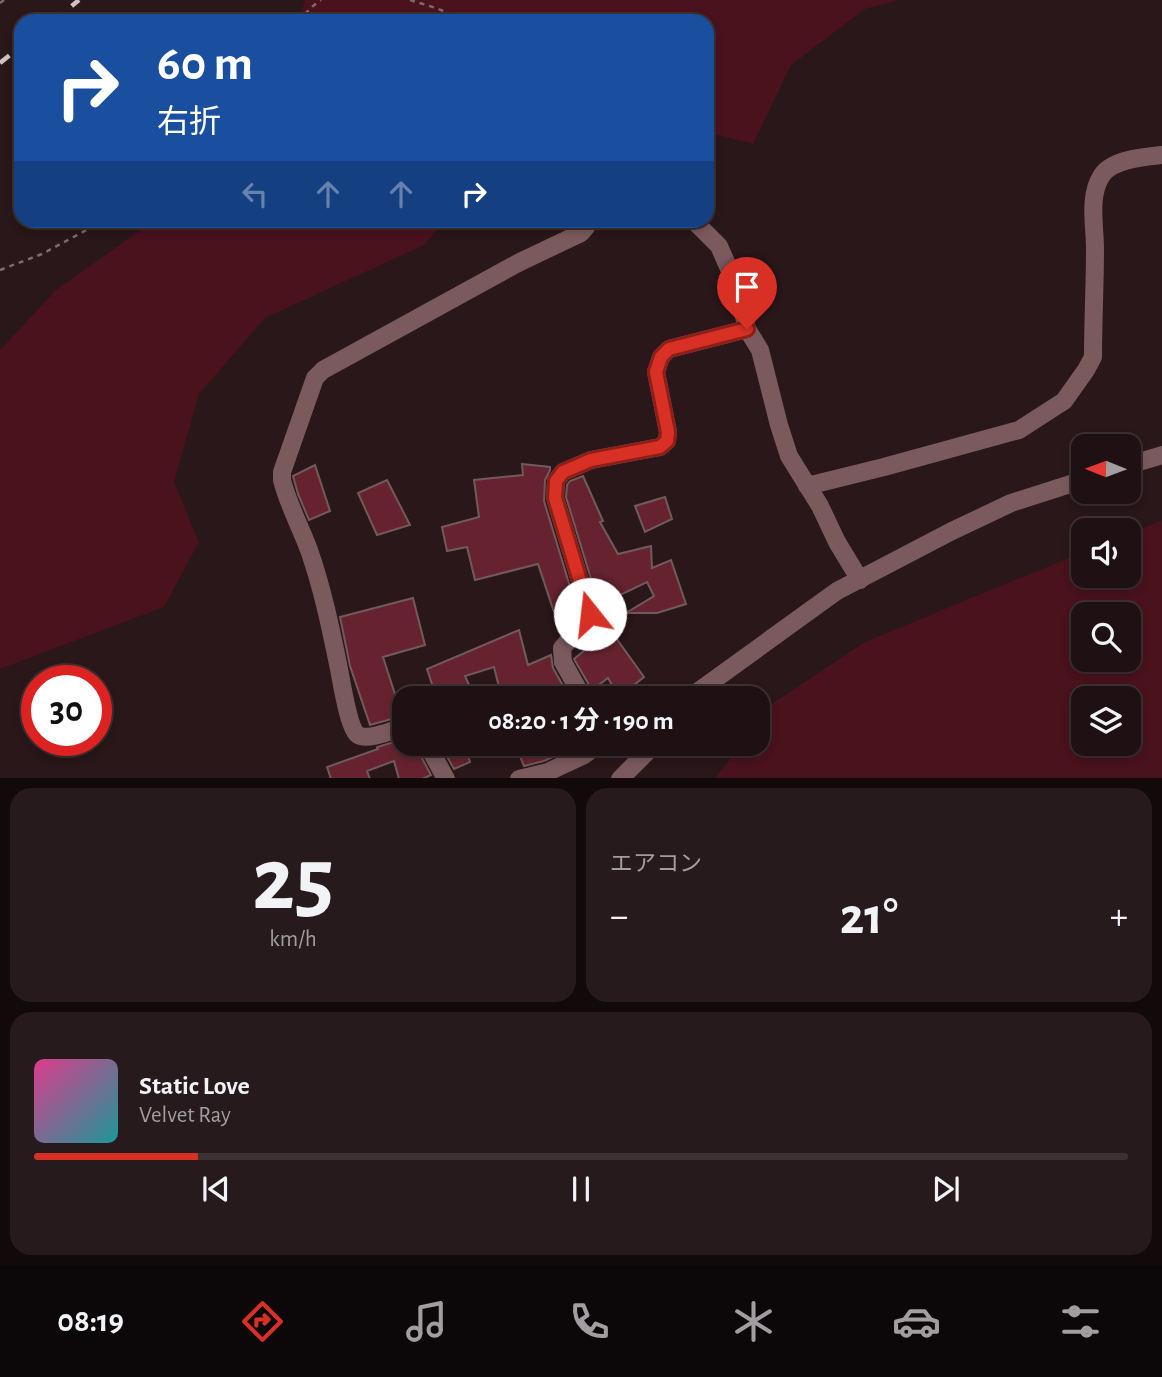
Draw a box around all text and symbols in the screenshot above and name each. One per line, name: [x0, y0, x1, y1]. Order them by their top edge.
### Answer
text: 60 m: [157, 40, 253, 89]
icon: right: [42, 42, 133, 133]
text: 右折: [157, 106, 221, 138]
icon: left: [236, 175, 274, 213]
icon: ahead: [309, 175, 347, 213]
icon: ahead: [382, 175, 420, 213]
icon: right: [455, 175, 493, 213]
pin: [717, 257, 777, 329]
icon: arrive: [728, 268, 766, 306]
north arrow: [1071, 434, 1141, 504]
map controls: [1071, 434, 1141, 756]
button: sound: [1071, 518, 1141, 588]
position arrow: [553, 577, 627, 651]
button: search: [1071, 602, 1141, 672]
speed limit sign: 30: [21, 665, 112, 756]
button: layers: [1071, 686, 1141, 756]
text: 08:20 · 1 分 · 190 m: [488, 708, 674, 734]
text: 25: [252, 835, 334, 926]
text: エアコン: [610, 853, 702, 876]
text: 21°: [840, 891, 898, 943]
text: −: [610, 898, 628, 936]
text: +: [1110, 898, 1128, 936]
text: km/h: [269, 928, 317, 951]
text: Static Love: [139, 1073, 250, 1099]
text: Velvet Ray: [139, 1104, 231, 1127]
icon: previous: [197, 1170, 235, 1208]
icon: pause: [562, 1170, 600, 1208]
icon: next: [927, 1170, 965, 1208]
icon: directions: [238, 1297, 287, 1346]
icon: music: [402, 1297, 451, 1346]
icon: phone: [565, 1297, 614, 1346]
icon: climate: [729, 1297, 778, 1346]
icon: car: [892, 1297, 941, 1346]
icon: filters: [1056, 1297, 1105, 1346]
text: 08:19: [57, 1305, 124, 1337]

